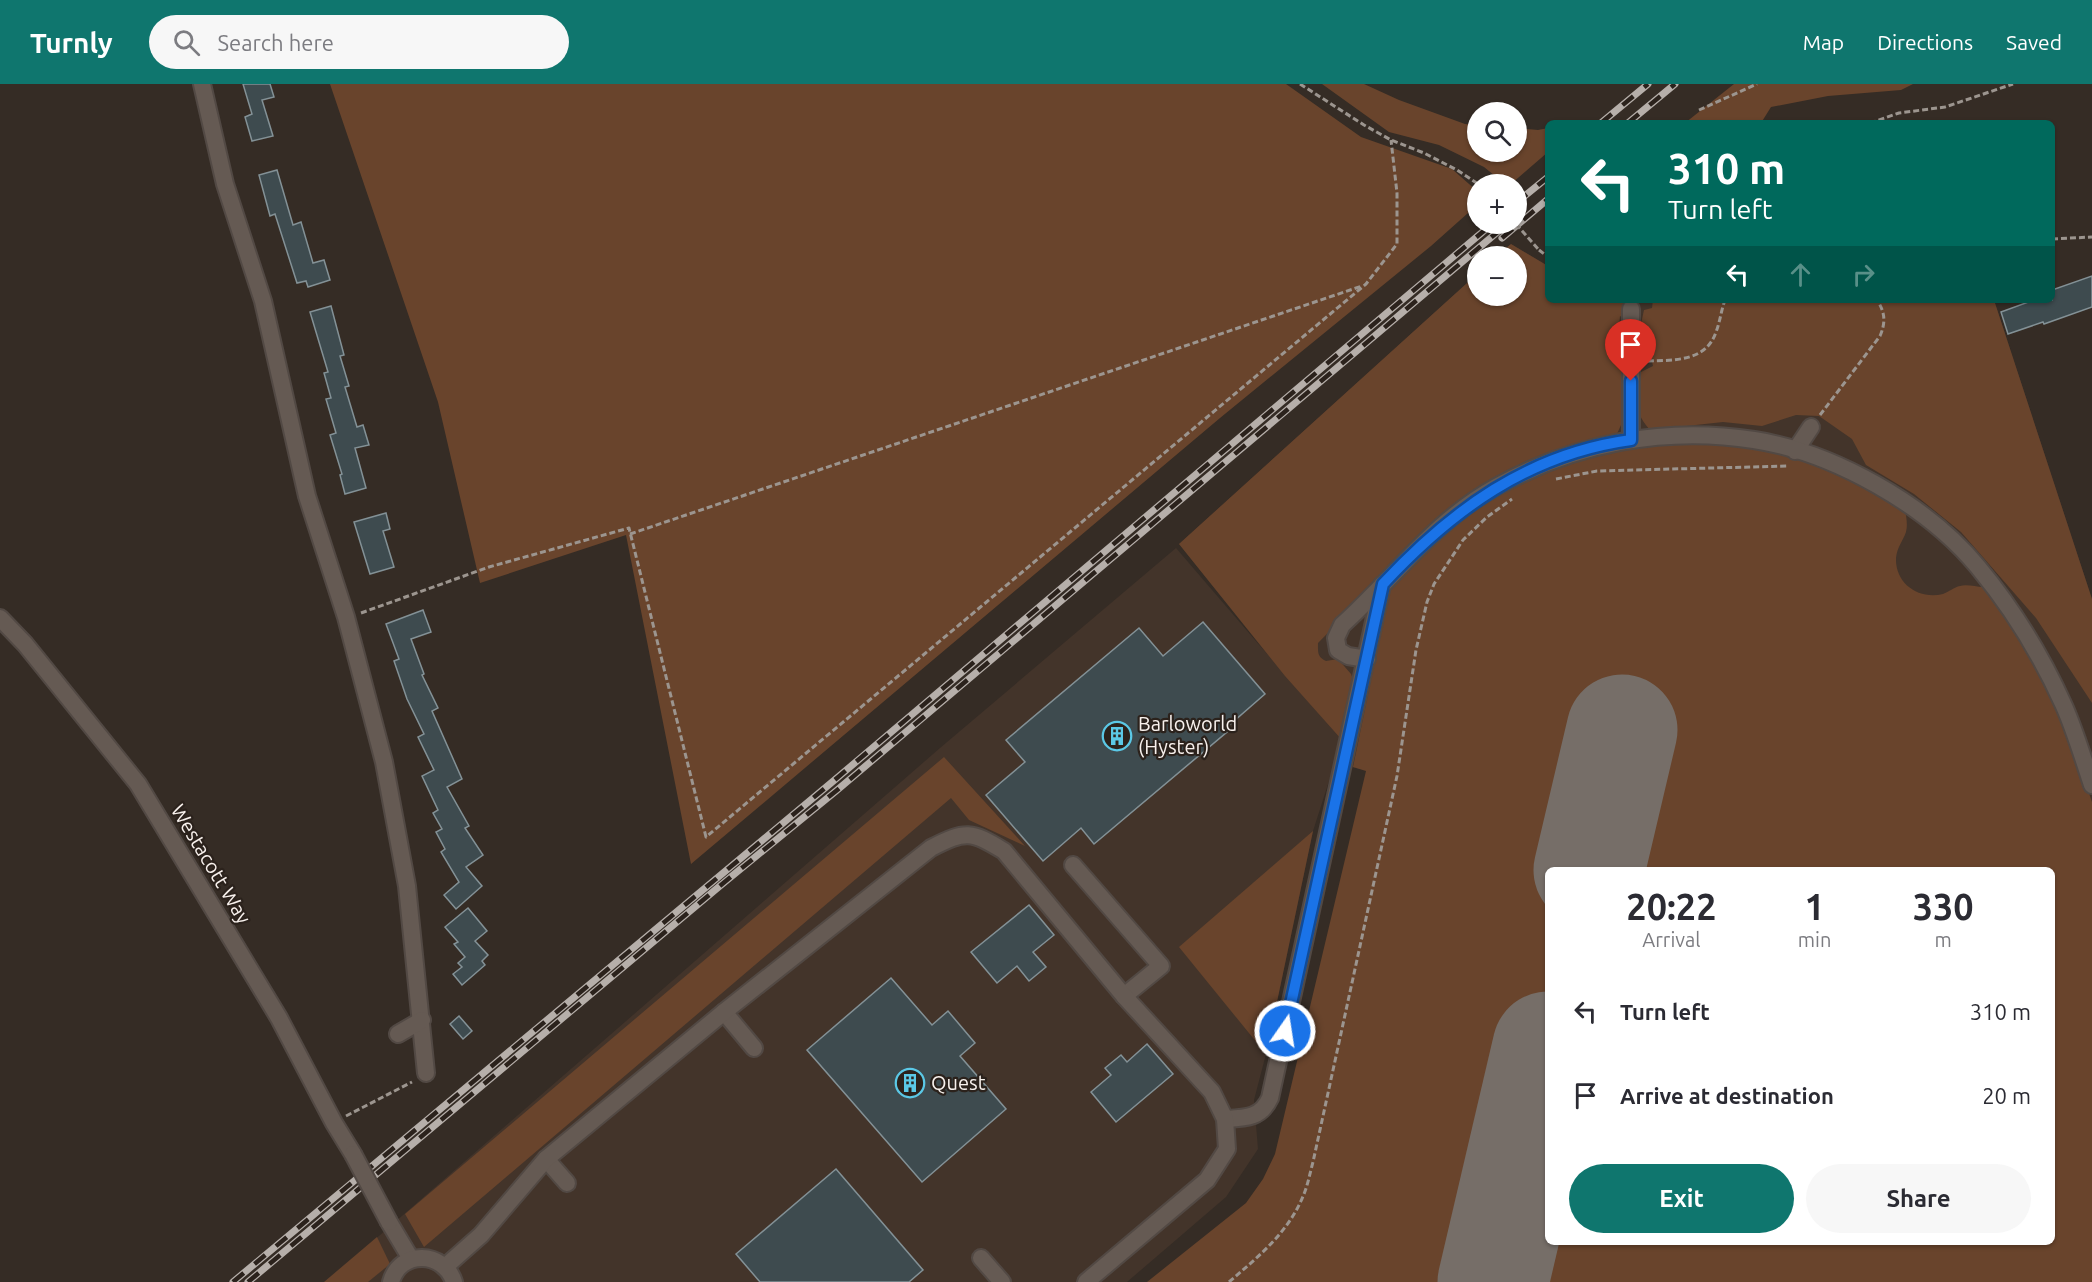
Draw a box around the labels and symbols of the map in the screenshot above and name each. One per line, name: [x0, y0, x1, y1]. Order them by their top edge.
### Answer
pin: [1605, 319, 1656, 381]
place label: Barloworld (Hyster): [1138, 712, 1237, 758]
building icon: Barloworld (Hyster): [1101, 720, 1133, 752]
street label: Westacott Way: [167, 800, 256, 928]
position arrow: [1253, 999, 1317, 1063]
building icon: Quest: [894, 1067, 926, 1099]
place label: Quest: [931, 1071, 986, 1094]

